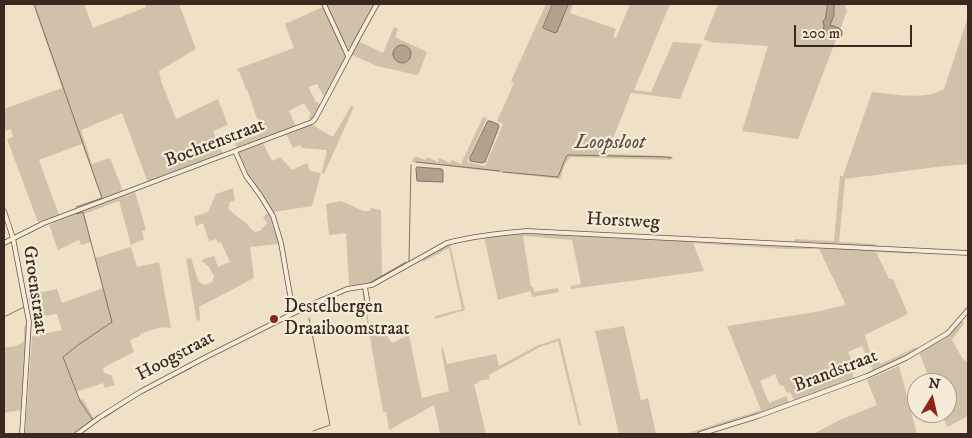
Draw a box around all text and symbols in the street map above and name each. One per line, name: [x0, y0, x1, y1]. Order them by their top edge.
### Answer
scale bar: [797, 15, 914, 47]
text: 200 m: [802, 24, 840, 43]
street label: Bochtenstraat: [162, 115, 268, 173]
water label: Loopsloot: [575, 132, 645, 156]
street label: Horstweg: [586, 209, 660, 235]
street label: Groenstraat: [17, 244, 51, 336]
place label: Destelbergen Draaiboomstraat: [284, 297, 410, 341]
marker: Destelbergen Draaiboomstraat: [268, 313, 280, 325]
street label: Hoogstraat: [133, 327, 219, 387]
street label: Brandstraat: [791, 346, 881, 398]
north arrow: [907, 373, 957, 423]
text: N: [927, 374, 941, 394]

